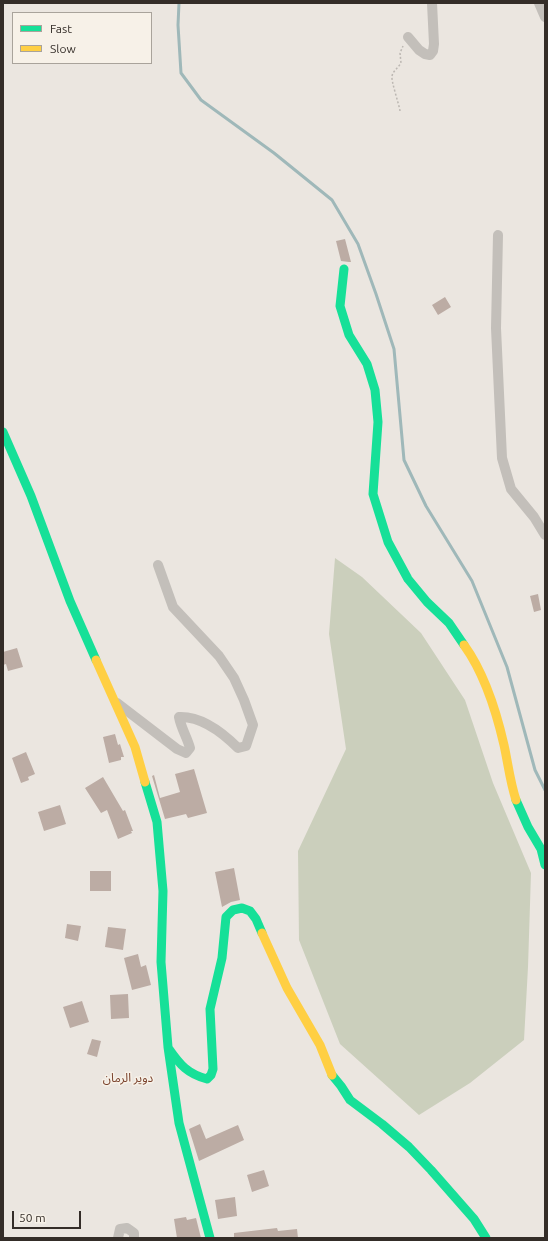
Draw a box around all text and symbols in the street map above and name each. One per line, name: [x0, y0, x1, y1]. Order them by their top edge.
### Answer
legend: [12, 12, 152, 64]
text: Fast: [50, 22, 72, 35]
text: Slow: [50, 42, 76, 55]
district label: دوير الرمان: [103, 1071, 153, 1085]
scale bar: [14, 1203, 83, 1229]
text: 50 m: [19, 1211, 46, 1224]

